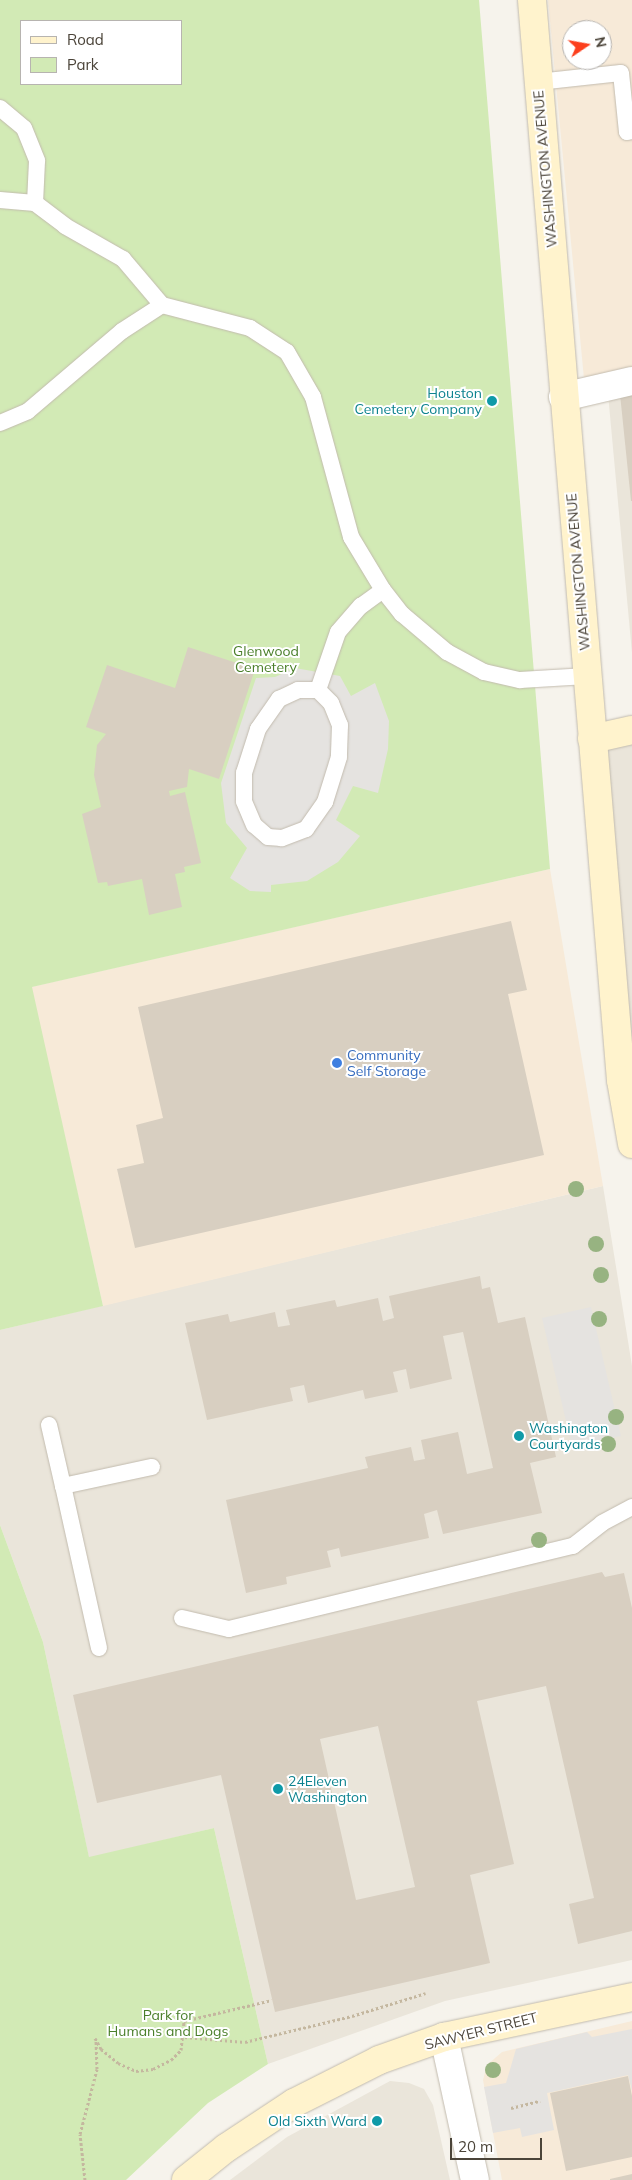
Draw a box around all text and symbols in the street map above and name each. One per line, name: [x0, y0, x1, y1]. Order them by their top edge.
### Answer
legend: [20, 20, 182, 85]
north arrow: [562, 20, 612, 70]
text: Road: [67, 30, 104, 49]
text: N: [591, 35, 611, 49]
text: Park: [67, 55, 99, 74]
street label: WASHINGTON AVENUE: [530, 90, 560, 248]
place label: Houston Cemetery Company: [355, 385, 482, 418]
marker: Houston Cemetery Company: [486, 395, 498, 407]
street label: WASHINGTON AVENUE: [563, 493, 593, 651]
park label: Glenwood Cemetery: [233, 643, 299, 676]
place label: Community Self Storage: [347, 1047, 426, 1080]
marker: Community Self Storage: [331, 1057, 343, 1069]
place label: Washington Courtyards: [529, 1420, 608, 1452]
marker: Washington Courtyards: [513, 1430, 525, 1442]
place label: 24Eleven Washington: [288, 1773, 367, 1805]
marker: 24Eleven Washington: [272, 1783, 284, 1795]
park label: Park for Humans and Dogs: [108, 2007, 228, 2040]
street label: SAWYER STREET: [423, 2009, 539, 2053]
place label: Old Sixth Ward: [268, 2113, 367, 2129]
marker: Old Sixth Ward: [371, 2115, 383, 2127]
scale bar: [452, 2128, 544, 2160]
text: 20 m: [458, 2137, 493, 2156]

